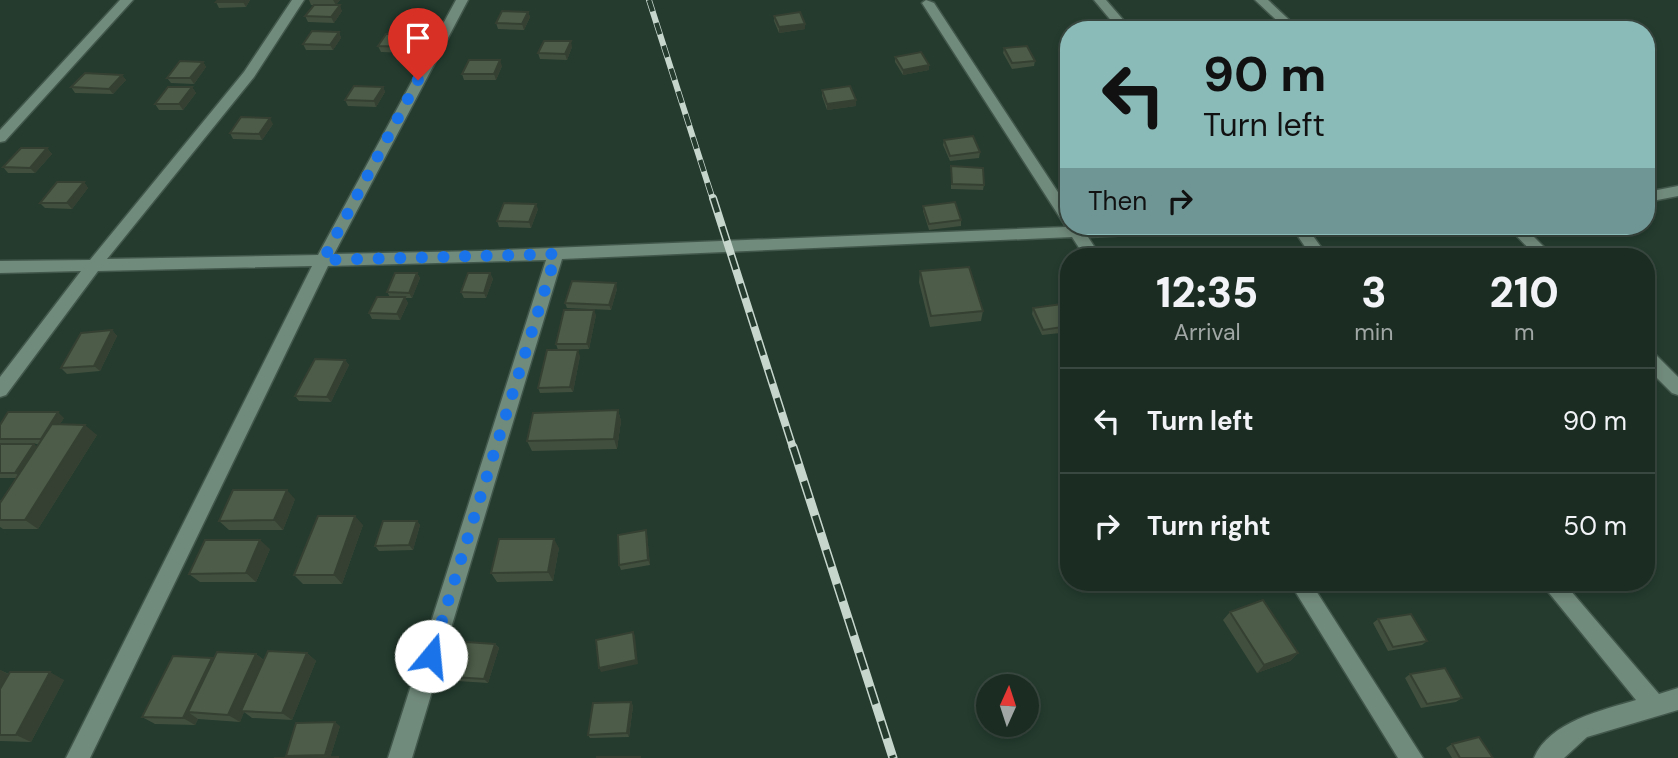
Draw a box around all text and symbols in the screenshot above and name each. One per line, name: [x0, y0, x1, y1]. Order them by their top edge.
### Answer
pin: [388, 8, 448, 80]
icon: arrive: [399, 19, 437, 57]
text: 90 m: [1203, 42, 1326, 106]
icon: left: [1088, 49, 1179, 140]
text: Turn left: [1203, 104, 1325, 146]
icon: right: [1161, 182, 1199, 220]
text: Then: [1088, 184, 1147, 218]
text: 12:35: [1156, 265, 1258, 320]
text: 3: [1361, 265, 1387, 320]
text: 210: [1490, 265, 1559, 320]
text: Arrival: [1174, 317, 1241, 347]
text: min: [1354, 317, 1393, 347]
text: m: [1514, 317, 1534, 347]
icon: left: [1088, 402, 1126, 440]
text: Turn left: [1147, 404, 1254, 438]
text: 90 m: [1563, 404, 1627, 438]
icon: right: [1088, 507, 1126, 545]
text: Turn right: [1147, 509, 1271, 543]
text: 50 m: [1563, 509, 1627, 543]
position arrow: [394, 619, 468, 693]
north arrow: [976, 674, 1040, 737]
map controls: [976, 674, 1039, 737]

